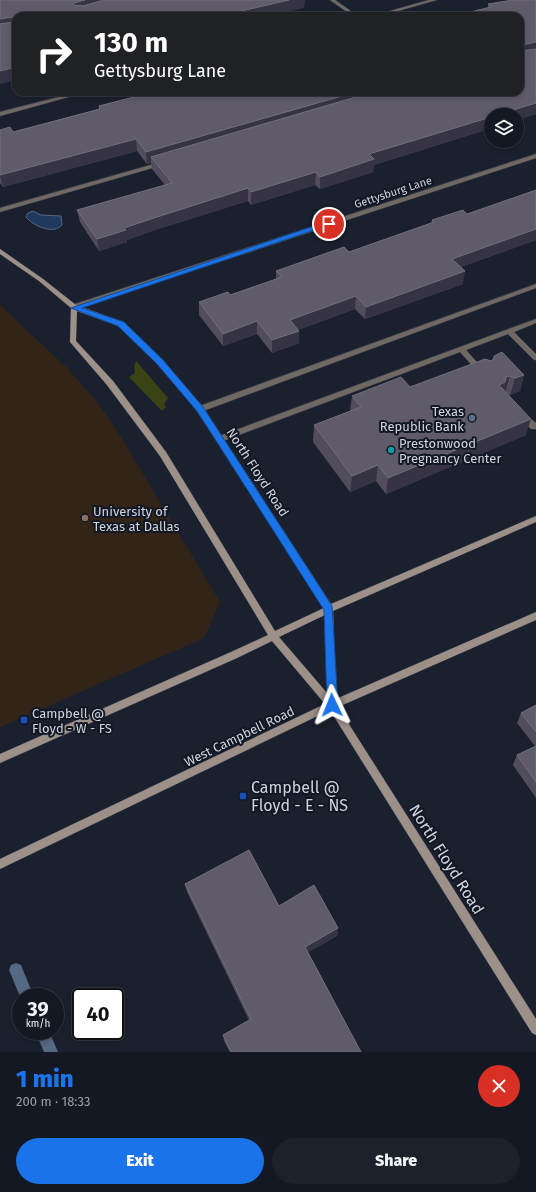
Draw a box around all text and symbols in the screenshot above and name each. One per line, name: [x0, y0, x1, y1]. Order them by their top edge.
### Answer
text: 130 m: [94, 26, 168, 59]
icon: right: [28, 28, 80, 80]
text: Gettysburg Lane: [94, 60, 226, 82]
map controls: [484, 108, 524, 148]
button: layers: [484, 108, 524, 148]
street label: Gettysburg Lane: [353, 174, 434, 211]
pin: [312, 207, 346, 241]
icon: arrive: [318, 213, 340, 235]
place label: Texas Republic Bank: [380, 404, 464, 434]
marker: Texas Republic Bank: [467, 413, 477, 423]
street label: North Floyd Road: [223, 425, 292, 519]
place label: Prestonwood Pregnancy Center: [399, 436, 501, 466]
marker: Prestonwood Pregnancy Center: [386, 445, 396, 455]
place label: University of Texas at Dallas: [93, 504, 180, 534]
marker: University of Texas at Dallas: [80, 513, 90, 523]
position arrow: [311, 684, 353, 726]
street label: West Campbell Road: [182, 703, 297, 770]
place label: Campbell @ Floyd - W - FS: [32, 706, 112, 736]
marker: Campbell @ Floyd - W - FS: [19, 715, 29, 725]
place label: Campbell @ Floyd - E - NS: [251, 778, 348, 815]
marker: Campbell @ Floyd - E - NS: [238, 791, 248, 801]
street label: North Floyd Road: [405, 801, 488, 918]
speed limit sign: 40: [72, 988, 124, 1040]
text: 39: [27, 997, 49, 1021]
text: km/h: [26, 1018, 50, 1030]
text: 1 min: [16, 1065, 74, 1093]
button: close: [478, 1065, 520, 1107]
text: 200 m · 18:33: [16, 1094, 91, 1109]
button: Exit: [16, 1138, 264, 1184]
button: Share: [272, 1138, 520, 1184]

